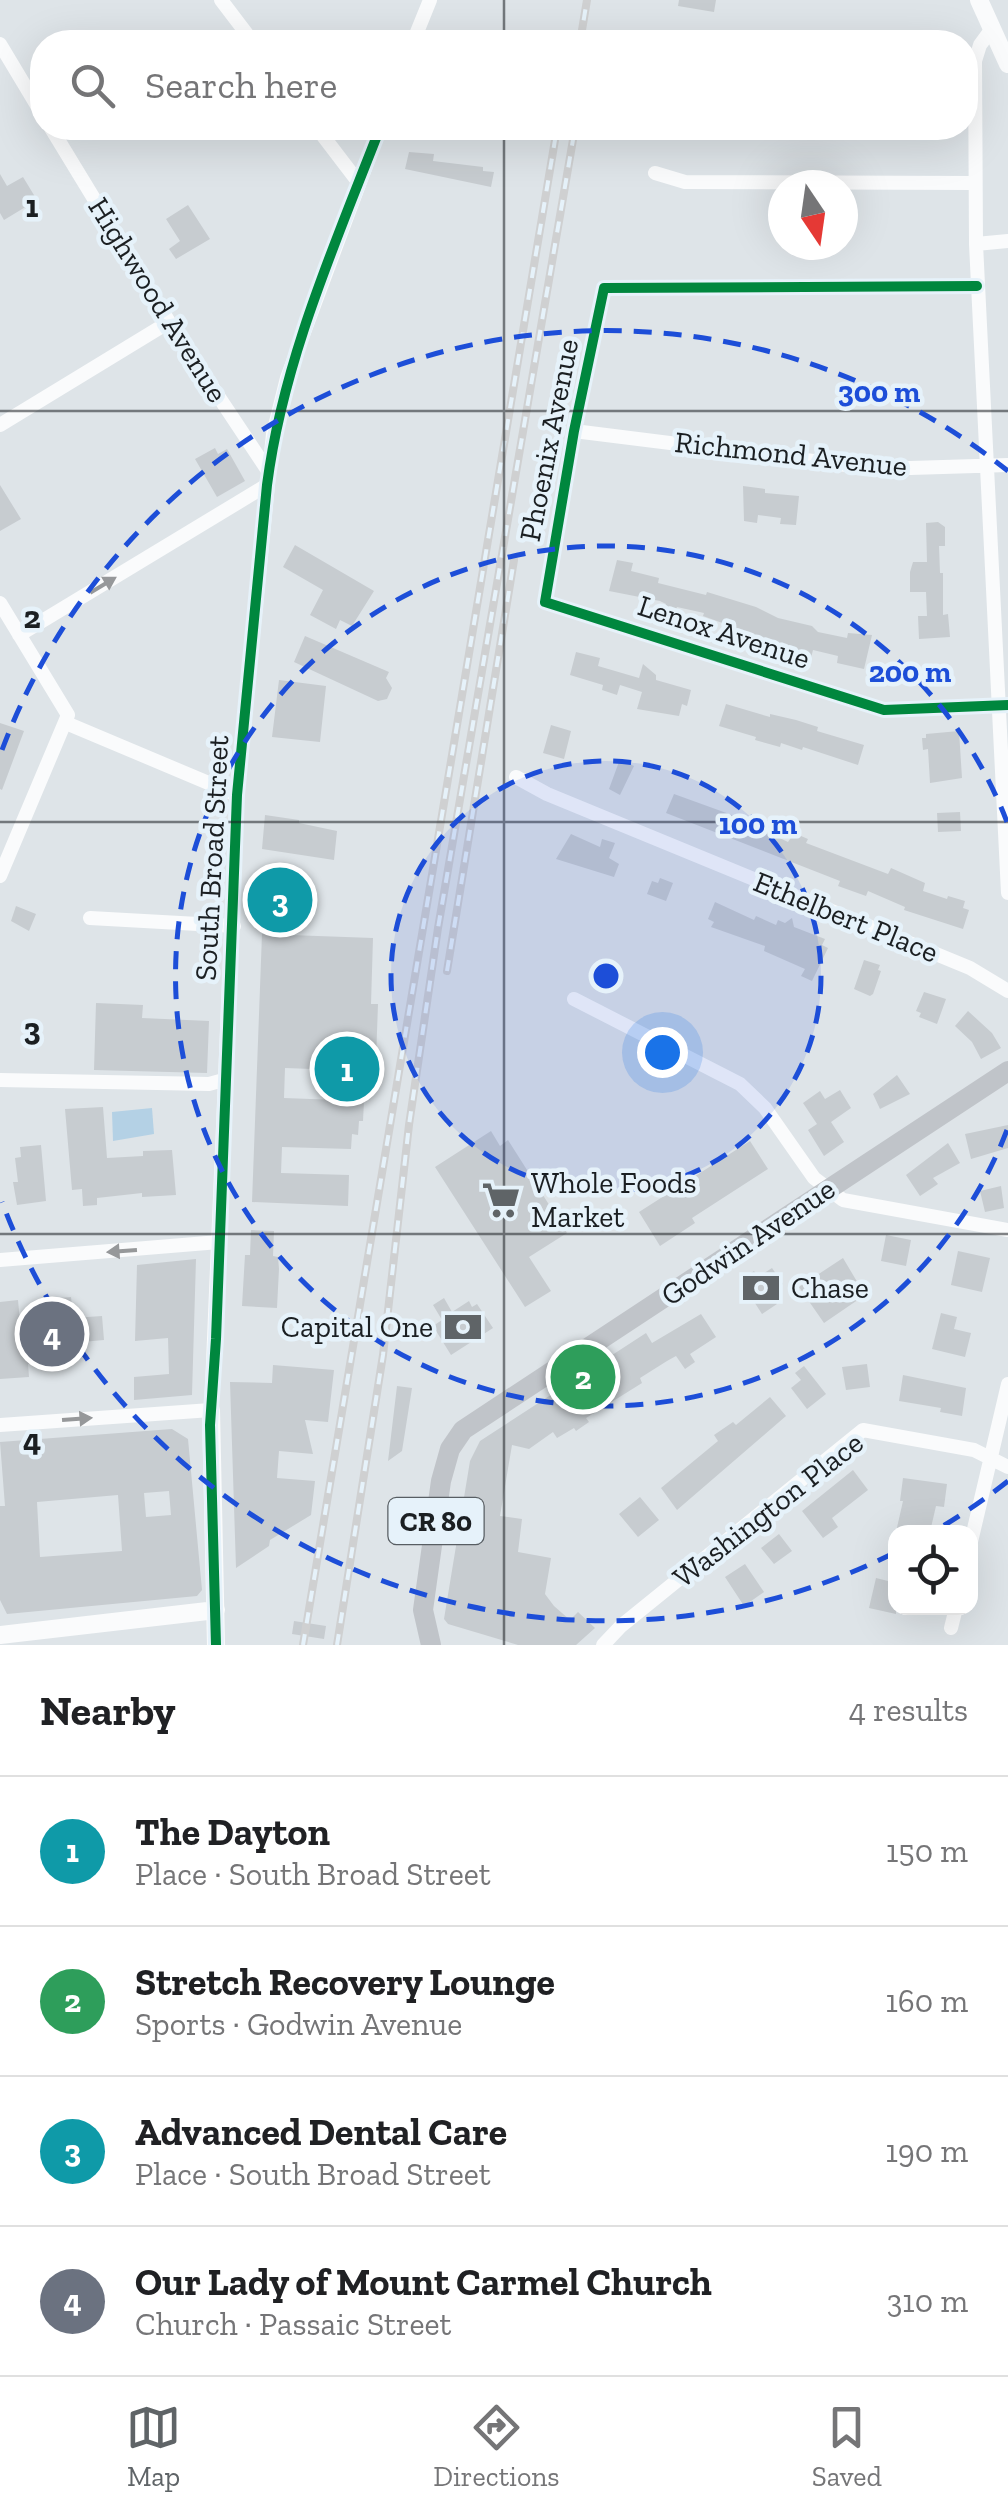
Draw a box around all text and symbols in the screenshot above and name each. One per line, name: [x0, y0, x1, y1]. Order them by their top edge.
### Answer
search box: [30, 30, 978, 140]
icon: search: [65, 58, 120, 113]
text: Search here: [145, 62, 337, 108]
north arrow: [768, 170, 858, 260]
text: 1: [26, 187, 39, 225]
street label: Highwood Avenue: [81, 191, 235, 409]
street label: Phoenix Avenue: [512, 336, 586, 544]
text: 300 m: [838, 374, 920, 410]
street label: Richmond Avenue: [673, 424, 909, 484]
one-way arrow: [89, 577, 117, 594]
street label: Lenox Avenue: [633, 587, 815, 677]
text: 2: [23, 598, 41, 636]
text: 200 m: [869, 654, 951, 690]
street label: South Broad Street: [188, 734, 236, 982]
text: 100 m: [719, 806, 797, 842]
pin: 3: [248, 862, 312, 938]
street label: Ethelbert Place: [748, 864, 944, 970]
centre of rings: [588, 958, 624, 994]
text: 3: [23, 1010, 41, 1048]
your location: [637, 1027, 688, 1078]
pin: 1: [314, 1032, 380, 1106]
place label: Whole Foods Market: [531, 1165, 697, 1235]
street label: Godwin Avenue: [654, 1171, 842, 1313]
supermarket icon: Whole Foods Market: [480, 1179, 522, 1221]
one-way arrow: [105, 1244, 137, 1260]
bank icon: Chase: [740, 1267, 782, 1309]
place label: Chase: [791, 1270, 869, 1306]
pin: 4: [20, 1296, 84, 1372]
bank icon: Capital One: [442, 1306, 484, 1348]
place label: Capital One: [281, 1309, 433, 1345]
pin: 2: [550, 1340, 616, 1414]
one-way arrow: [61, 1411, 93, 1427]
text: 4: [23, 1421, 41, 1459]
street label: Washington Place: [666, 1425, 870, 1595]
road number: CR 80: [388, 1498, 484, 1544]
map controls: [888, 1525, 978, 1615]
button: locate: [888, 1525, 978, 1615]
text: Nearby: [40, 1685, 176, 1736]
text: 4 results: [849, 1691, 968, 1729]
text: The Dayton: [135, 1809, 330, 1855]
text: 1: [66, 1832, 79, 1870]
text: 150 m: [886, 1832, 968, 1870]
text: Place · South Broad Street: [135, 1855, 491, 1893]
text: Stretch Recovery Lounge: [135, 1959, 555, 2005]
text: 2: [64, 1982, 81, 2020]
text: 160 m: [885, 1982, 968, 2020]
text: Sports · Godwin Avenue: [135, 2005, 462, 2043]
text: Advanced Dental Care: [135, 2109, 507, 2155]
text: 3: [64, 2132, 81, 2170]
text: 190 m: [885, 2132, 968, 2170]
text: Place · South Broad Street: [135, 2155, 491, 2193]
text: Our Lady of Mount Carmel Church: [135, 2259, 712, 2305]
text: 4: [63, 2282, 82, 2320]
text: 310 m: [887, 2282, 968, 2320]
text: Church · Passaic Street: [135, 2305, 451, 2343]
tab: Map: [126, 2400, 181, 2493]
tab: Directions: [433, 2400, 560, 2493]
tab: Saved: [812, 2400, 882, 2493]

